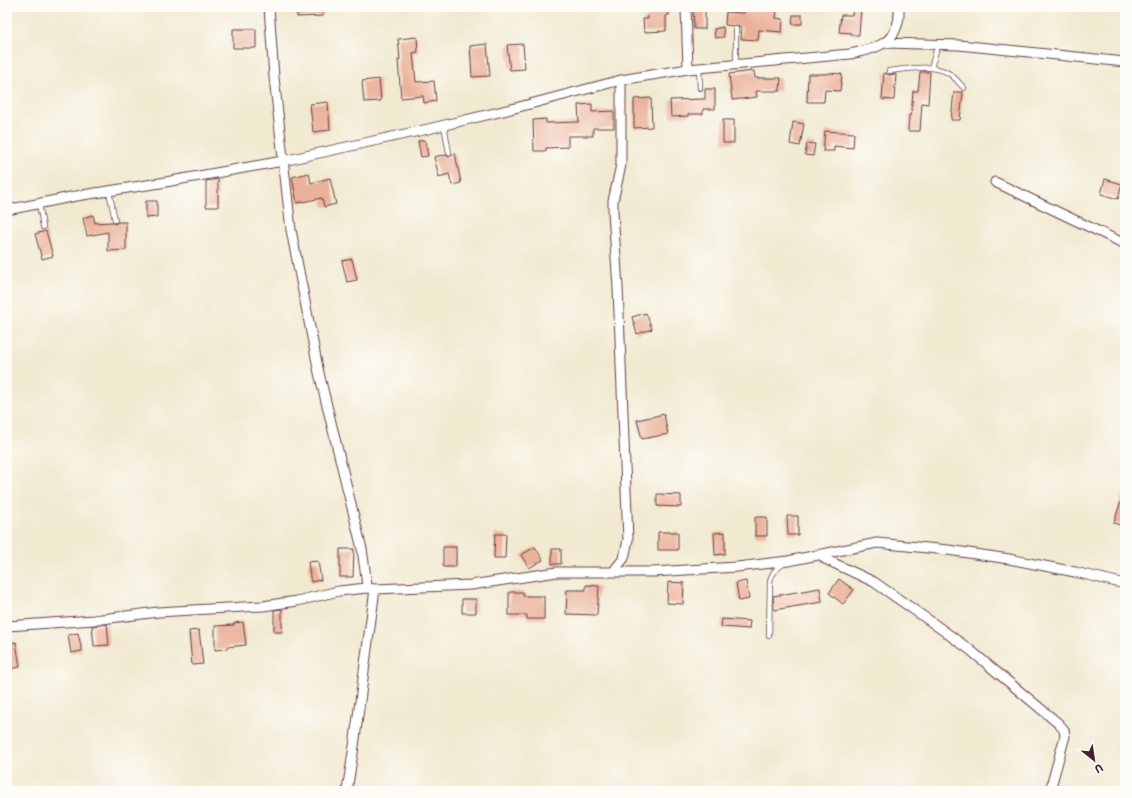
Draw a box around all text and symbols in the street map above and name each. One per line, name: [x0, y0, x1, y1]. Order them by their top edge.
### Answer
north arrow: [1074, 740, 1114, 780]
text: U: [1092, 760, 1106, 777]

